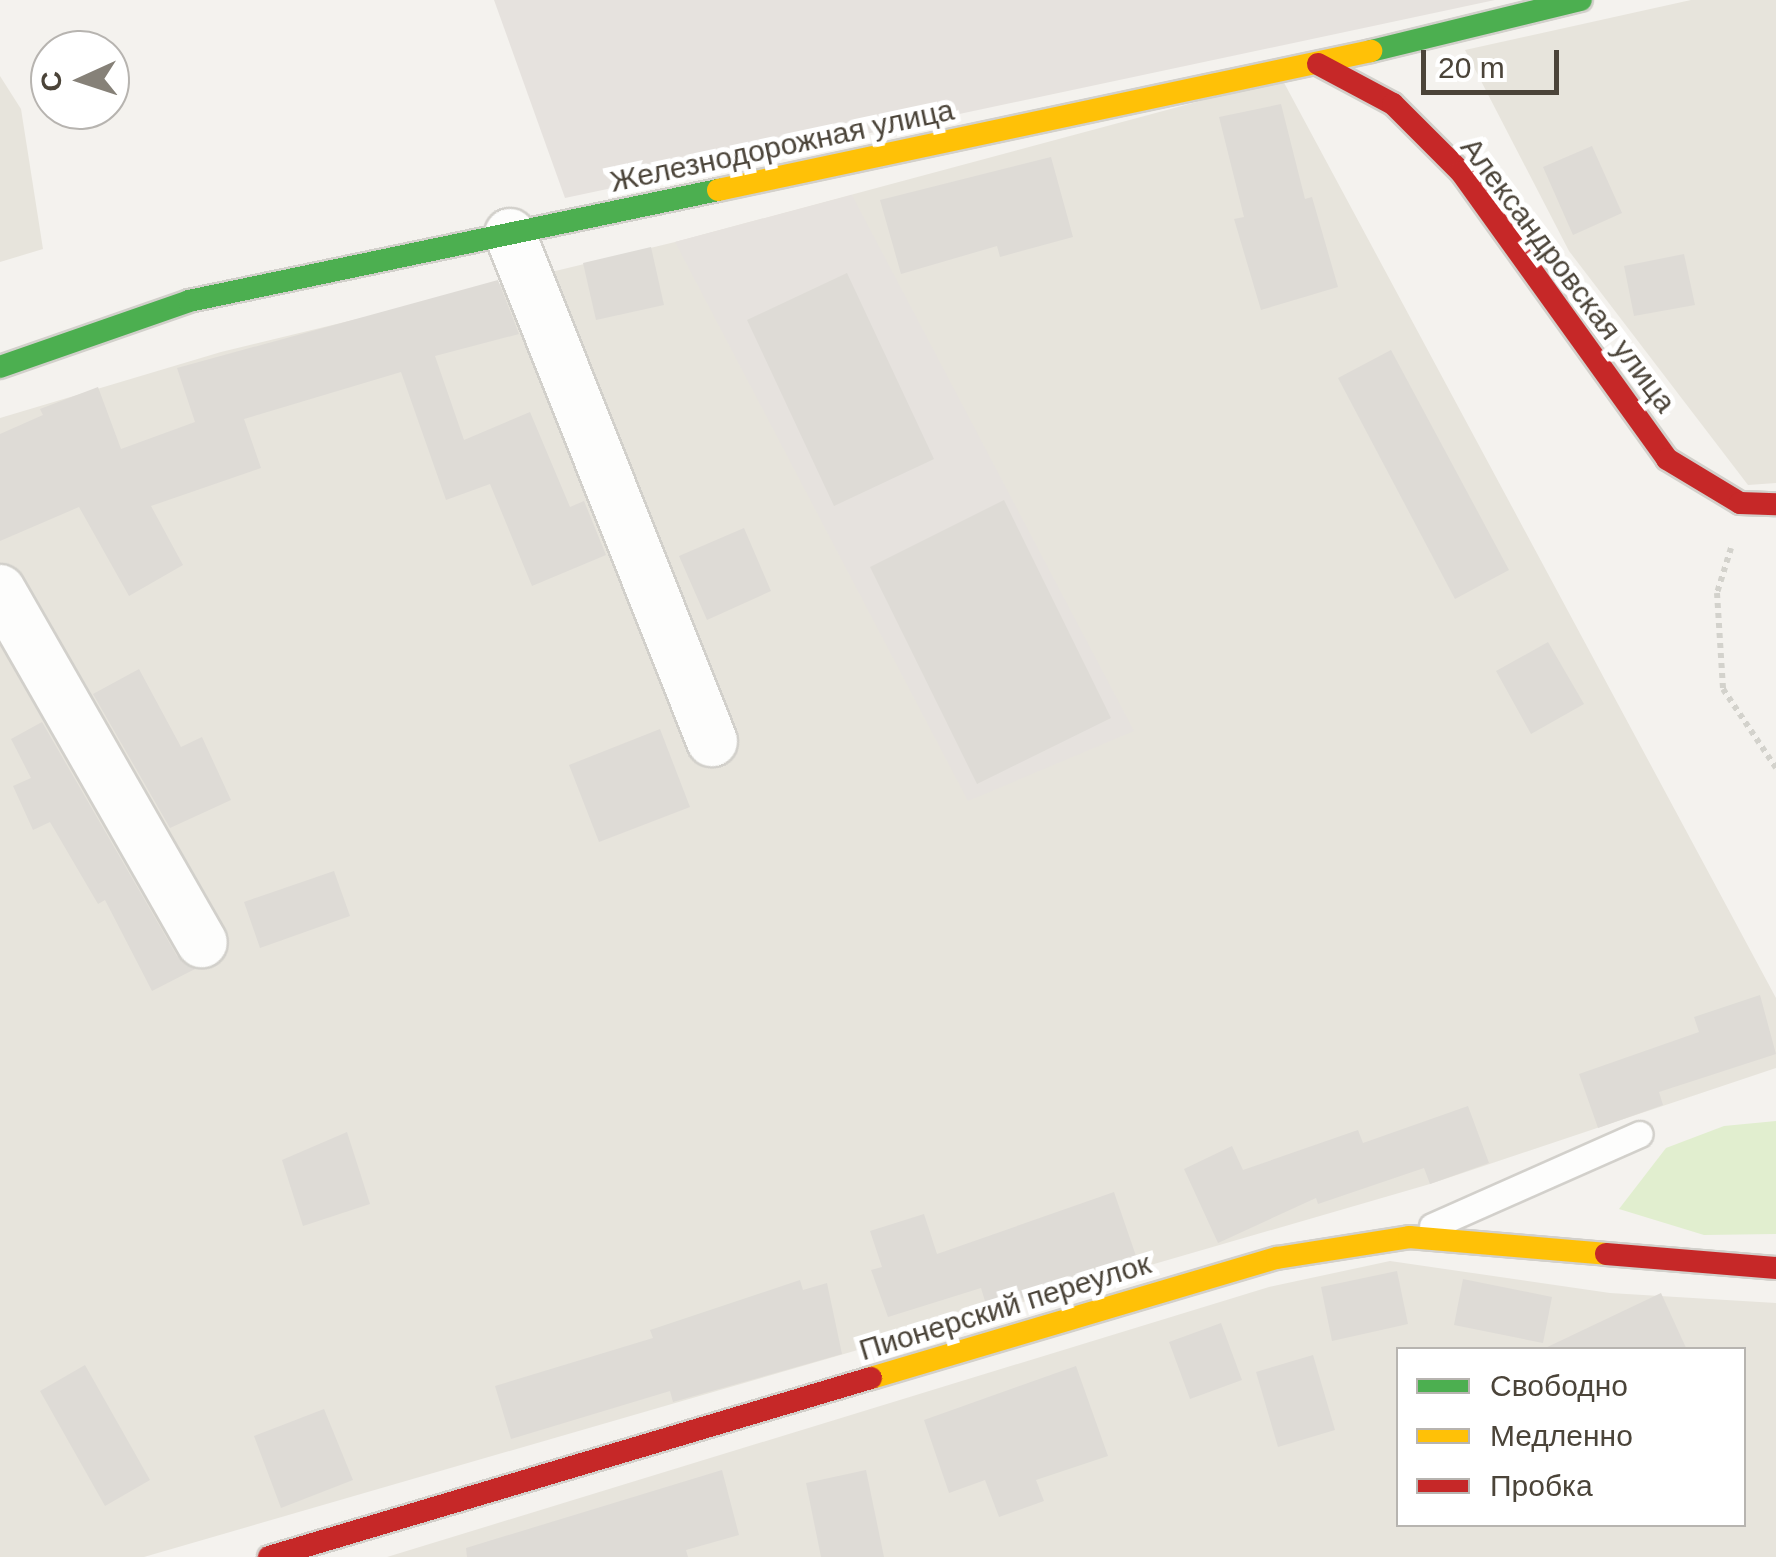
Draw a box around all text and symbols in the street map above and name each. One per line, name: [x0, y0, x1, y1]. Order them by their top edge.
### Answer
north arrow: [30, 30, 130, 130]
scale bar: [1426, 30, 1564, 92]
text: 20 m: [1438, 51, 1505, 84]
text: С: [36, 71, 68, 92]
street label: Железнодорожная улица: [607, 92, 957, 200]
street label: Александровская улица: [1453, 130, 1683, 420]
street label: Пионерский переулок: [855, 1246, 1155, 1368]
legend: [1396, 1347, 1746, 1527]
text: Свободно: [1490, 1369, 1628, 1402]
text: Медленно: [1490, 1419, 1633, 1452]
text: Пробка: [1490, 1469, 1593, 1502]

